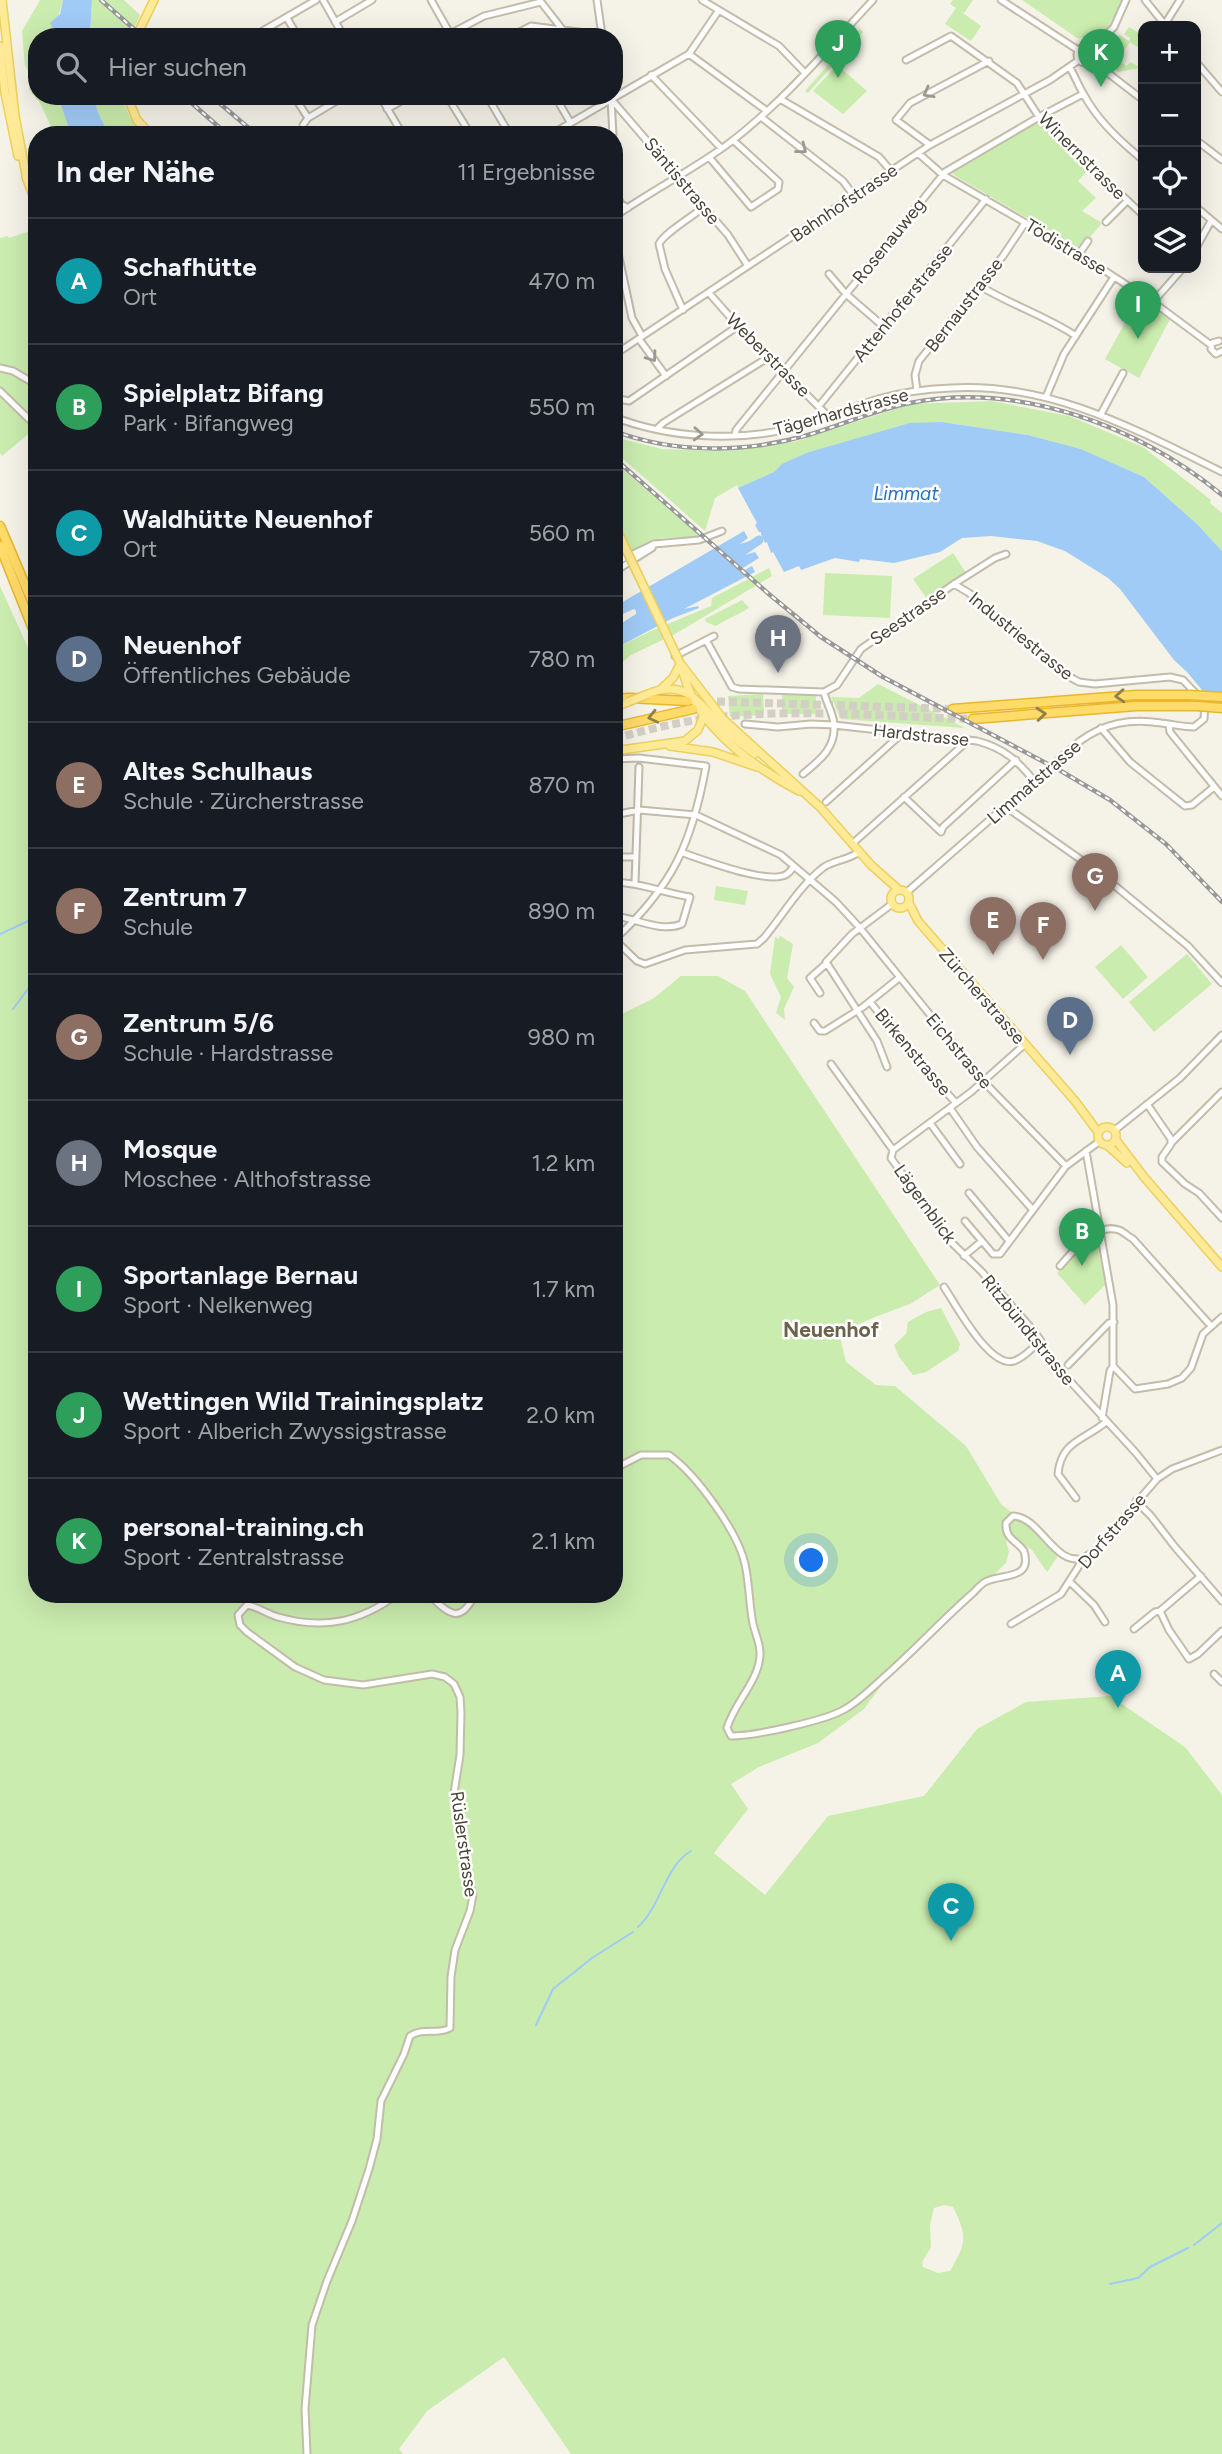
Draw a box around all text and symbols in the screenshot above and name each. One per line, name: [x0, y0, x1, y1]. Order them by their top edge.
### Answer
pin: J: [815, 20, 861, 78]
map controls: [1138, 21, 1201, 273]
button: +: [1138, 21, 1201, 84]
search box: [28, 28, 623, 105]
pin: K: [1078, 29, 1124, 87]
icon: search: [52, 48, 90, 86]
text: Hier suchen: [108, 51, 247, 83]
button: −: [1138, 84, 1201, 147]
one-way arrow: [923, 85, 936, 98]
street label: Winernstrasse: [1034, 108, 1130, 204]
street label: Säntisstrasse: [639, 133, 725, 229]
one-way arrow: [795, 140, 807, 153]
button: locate: [1138, 147, 1201, 210]
text: In der Nähe: [56, 153, 215, 190]
text: 11 Ergebnisse: [457, 158, 595, 186]
street label: Bahnhofstrasse: [786, 159, 902, 247]
street label: Rosenauweg: [848, 194, 930, 288]
button: layers: [1138, 210, 1201, 273]
street label: Tödistrasse: [1021, 214, 1111, 280]
street label: Attenhoferstrasse: [849, 239, 957, 367]
text: Schafhütte: [123, 251, 257, 283]
street label: Bernaustrasse: [920, 253, 1008, 356]
text: A: [71, 267, 87, 295]
text: 470 m: [528, 267, 595, 295]
pin: I: [1115, 281, 1161, 339]
text: Ort: [123, 283, 157, 311]
street label: Weberstrasse: [721, 308, 815, 402]
one-way arrow: [644, 349, 656, 362]
text: Spielplatz Bifang: [123, 377, 324, 409]
street label: Tägerhardstrasse: [771, 383, 911, 441]
text: B: [72, 393, 86, 421]
text: 550 m: [529, 393, 595, 421]
text: Park · Bifangweg: [123, 409, 294, 437]
one-way arrow: [693, 427, 704, 442]
water label: Limmat: [873, 482, 939, 505]
text: Waldhütte Neuenhof: [123, 503, 373, 535]
text: C: [71, 519, 87, 547]
text: 560 m: [529, 519, 595, 547]
text: Ort: [123, 535, 157, 563]
street label: Seestrasse: [866, 582, 950, 650]
street label: Industriestrasse: [964, 587, 1078, 685]
pin: H: [755, 615, 801, 673]
text: Neuenhof: [123, 629, 242, 661]
text: D: [71, 645, 87, 673]
text: 780 m: [529, 645, 595, 673]
text: Öffentliches Gebäude: [123, 661, 351, 689]
one-way arrow: [1115, 689, 1126, 704]
one-way arrow: [1035, 707, 1046, 722]
one-way arrow: [647, 709, 659, 723]
street label: Hardstrasse: [872, 719, 970, 751]
street label: Limmatstrasse: [983, 735, 1086, 829]
text: Altes Schulhaus: [123, 755, 312, 787]
text: E: [72, 771, 86, 799]
text: 870 m: [529, 771, 595, 799]
text: Schule · Zürcherstrasse: [123, 787, 364, 815]
pin: G: [1072, 853, 1118, 911]
text: Zentrum 7: [123, 881, 247, 913]
text: F: [73, 897, 85, 925]
text: 890 m: [528, 897, 595, 925]
pin: E: [970, 897, 1016, 955]
pin: F: [1020, 902, 1066, 960]
text: Schule: [123, 913, 193, 941]
street label: Zürcherstrasse: [934, 943, 1030, 1049]
pin: D: [1047, 997, 1093, 1055]
street label: Birkenstrasse: [870, 1004, 956, 1100]
text: Zentrum 5/6: [123, 1007, 274, 1039]
street label: Eichstrasse: [921, 1009, 997, 1093]
text: G: [70, 1023, 88, 1051]
text: 980 m: [528, 1023, 595, 1051]
text: Schule · Hardstrasse: [123, 1039, 333, 1067]
text: Mosque: [123, 1133, 217, 1165]
text: H: [70, 1149, 88, 1177]
text: 1.2 km: [531, 1149, 595, 1177]
street label: Lägernblick: [889, 1160, 961, 1248]
text: Moschee · Althofstrasse: [123, 1165, 371, 1193]
pin: B: [1059, 1208, 1105, 1266]
text: Sportanlage Bernau: [123, 1259, 358, 1291]
street label: Ritzbündtstrasse: [977, 1270, 1079, 1390]
text: I: [76, 1275, 82, 1303]
text: 1.7 km: [532, 1275, 595, 1303]
text: Sport · Nelkenweg: [123, 1291, 313, 1319]
district label: Neuenhof: [783, 1317, 880, 1342]
text: Wettingen Wild Trainingsplatz: [123, 1385, 483, 1417]
text: J: [73, 1401, 85, 1429]
text: 2.0 km: [526, 1401, 595, 1429]
text: Sport · Alberich Zwyssigstrasse: [123, 1417, 447, 1445]
street label: Dorfstrasse: [1073, 1489, 1151, 1573]
text: personal-training.ch: [123, 1511, 364, 1543]
text: K: [71, 1527, 87, 1555]
text: 2.1 km: [531, 1527, 595, 1555]
text: Sport · Zentralstrasse: [123, 1543, 344, 1571]
your location: [794, 1543, 828, 1577]
pin: A: [1095, 1650, 1141, 1708]
street label: Rüslerstrasse: [446, 1790, 482, 1898]
pin: C: [928, 1883, 974, 1941]

